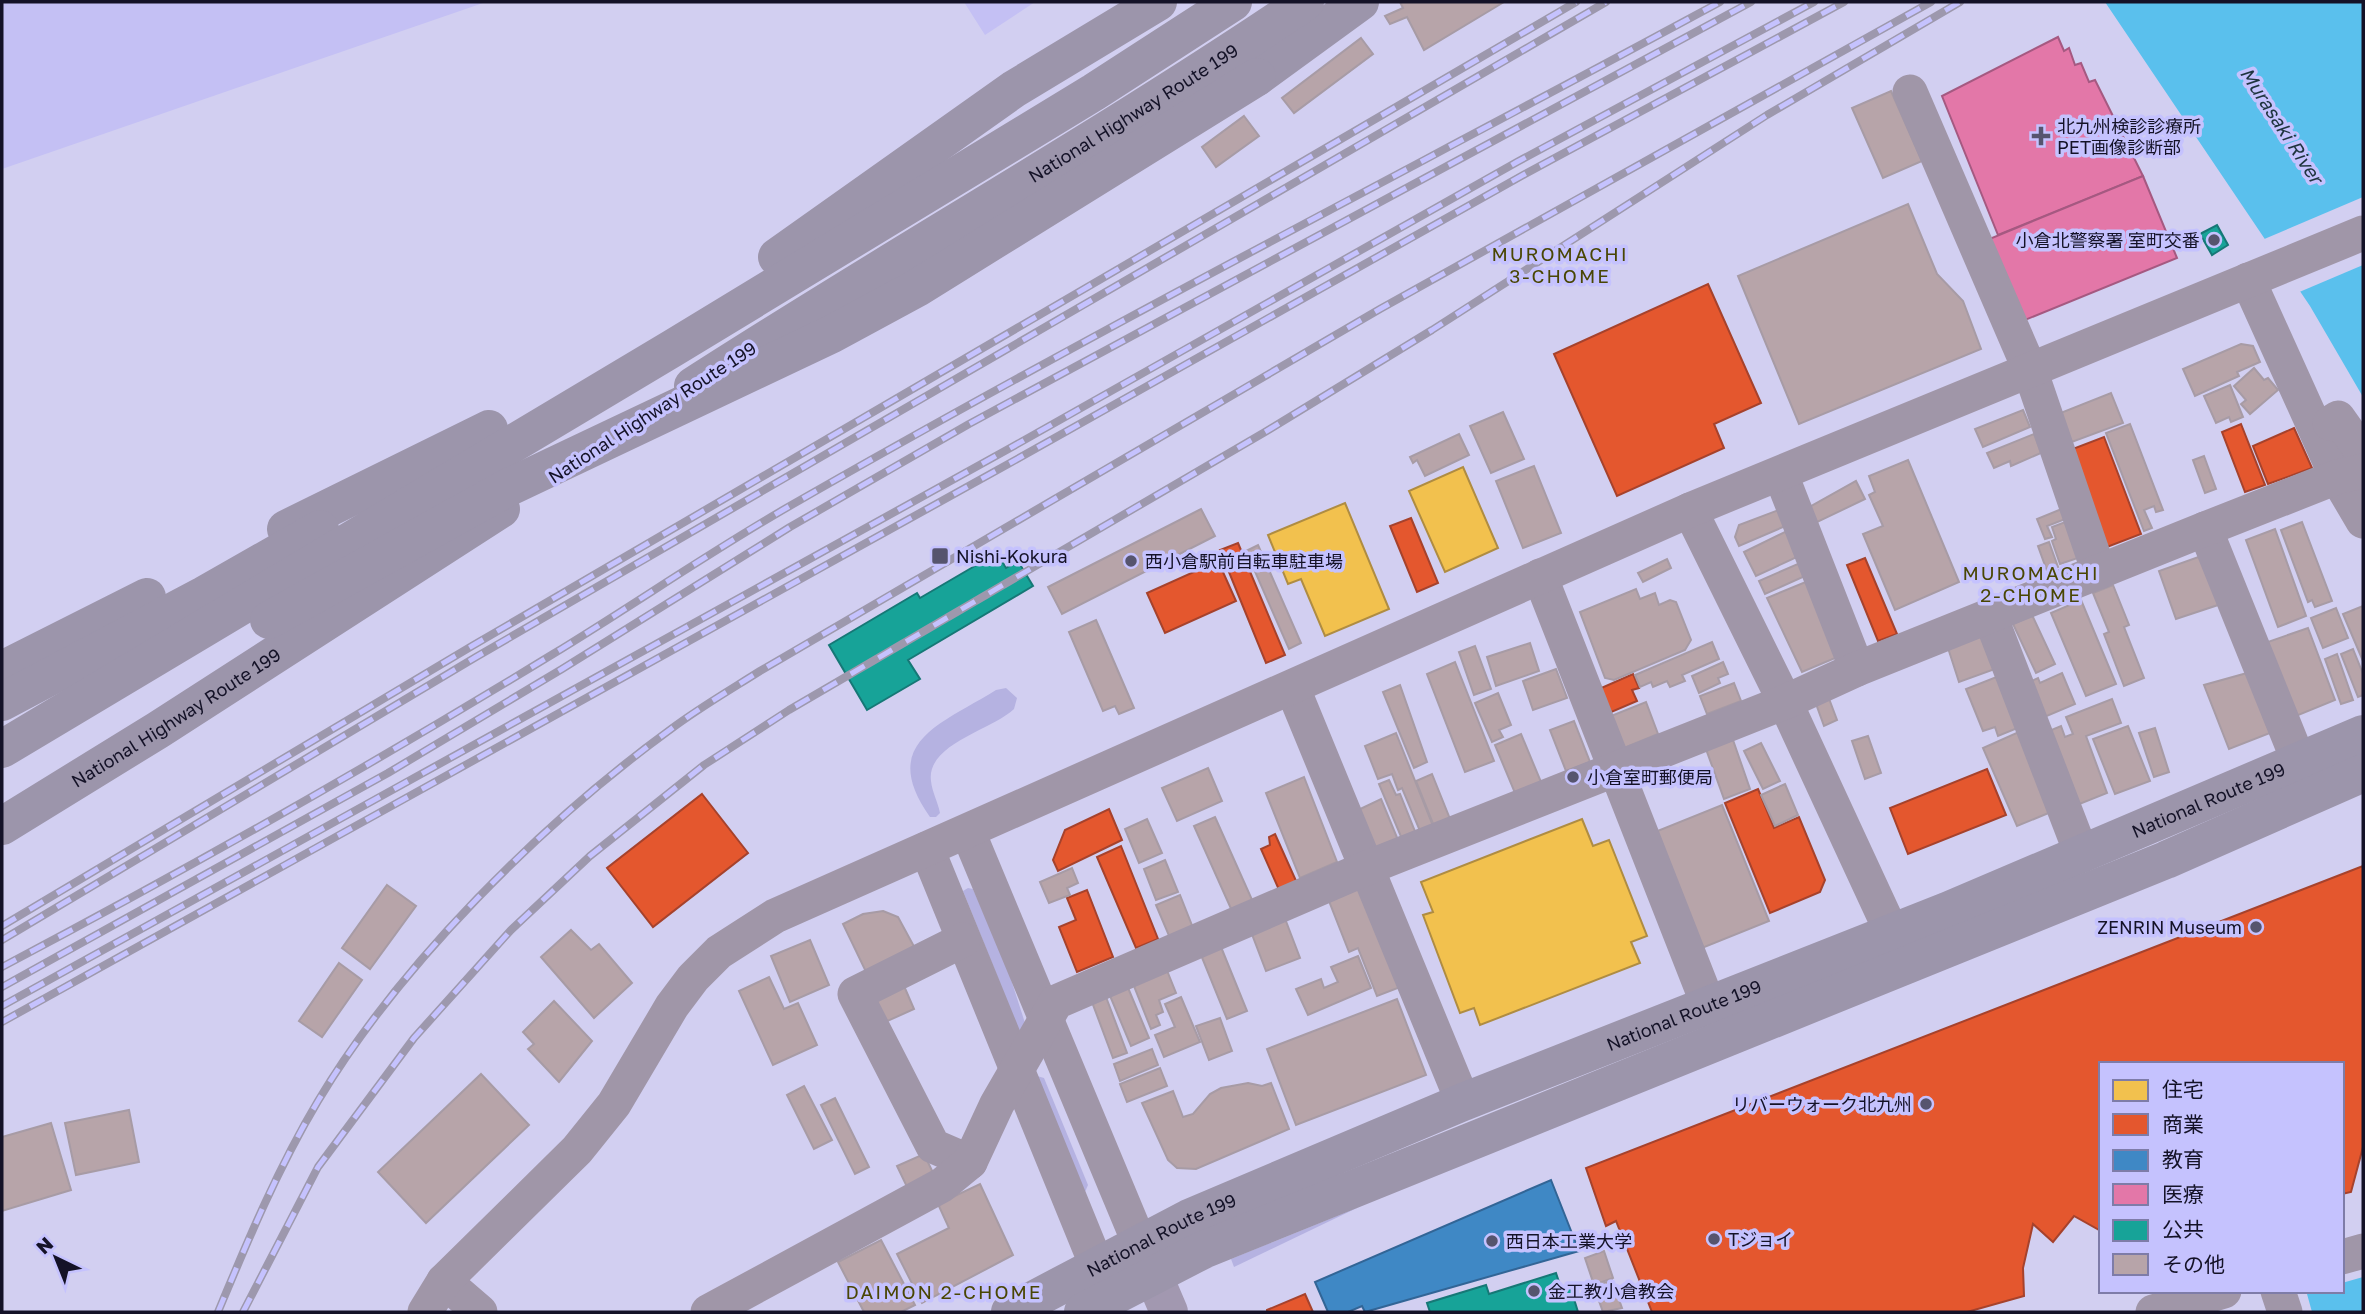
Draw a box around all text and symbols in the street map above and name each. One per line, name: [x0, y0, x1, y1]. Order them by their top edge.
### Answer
street label: National Highway Route 199: [1024, 39, 1242, 187]
water label: Murasaki River: [2236, 63, 2330, 190]
place label: 北九州検診診療所 PET画像診断部: [2057, 115, 2201, 158]
marker: 北九州検診診療所 PET画像診断部: [2031, 126, 2051, 146]
place label: 小倉北警察署 室町交番: [2016, 229, 2200, 251]
marker: 小倉北警察署 室町交番: [2206, 232, 2222, 248]
district label: MUROMACHI 3-CHOME: [1491, 242, 1629, 287]
street label: National Highway Route 199: [544, 336, 760, 488]
place label: Nishi-Kokura: [956, 545, 1068, 567]
marker: Nishi-Kokura: [930, 546, 950, 566]
place label: 西小倉駅前自転車駐車場: [1145, 550, 1343, 572]
marker: 西小倉駅前自転車駐車場: [1123, 553, 1139, 569]
district label: MUROMACHI 2-CHOME: [1962, 561, 2100, 606]
street label: National Highway Route 199: [67, 643, 285, 792]
street label: National Route 199: [2128, 758, 2288, 842]
place label: 小倉室町郵便局: [1587, 766, 1713, 788]
marker: 小倉室町郵便局: [1565, 769, 1581, 785]
place label: ZENRIN Museum: [2097, 916, 2242, 938]
marker: ZENRIN Museum: [2248, 919, 2264, 935]
street label: National Route 199: [1603, 974, 1764, 1055]
legend: [2099, 1062, 2344, 1293]
text: 住宅: [2162, 1076, 2204, 1102]
place label: リバーウォーク北九州: [1732, 1093, 1912, 1115]
marker: リバーウォーク北九州: [1918, 1096, 1934, 1112]
text: 商業: [2162, 1111, 2204, 1137]
text: 教育: [2162, 1146, 2204, 1172]
text: 医療: [2162, 1181, 2204, 1207]
street label: National Route 199: [1083, 1188, 1239, 1281]
text: 公共: [2162, 1216, 2204, 1242]
north arrow: [21, 1223, 91, 1293]
place label: Tジョイ: [1728, 1228, 1793, 1250]
place label: 西日本工業大学: [1506, 1230, 1632, 1252]
marker: Tジョイ: [1706, 1231, 1722, 1247]
text: N: [31, 1232, 57, 1259]
marker: 西日本工業大学: [1484, 1233, 1500, 1249]
text: その他: [2162, 1251, 2225, 1277]
district label: DAIMON 2-CHOME: [846, 1280, 1042, 1303]
place label: 金工教小倉教会: [1548, 1280, 1674, 1302]
marker: 金工教小倉教会: [1526, 1283, 1542, 1299]

